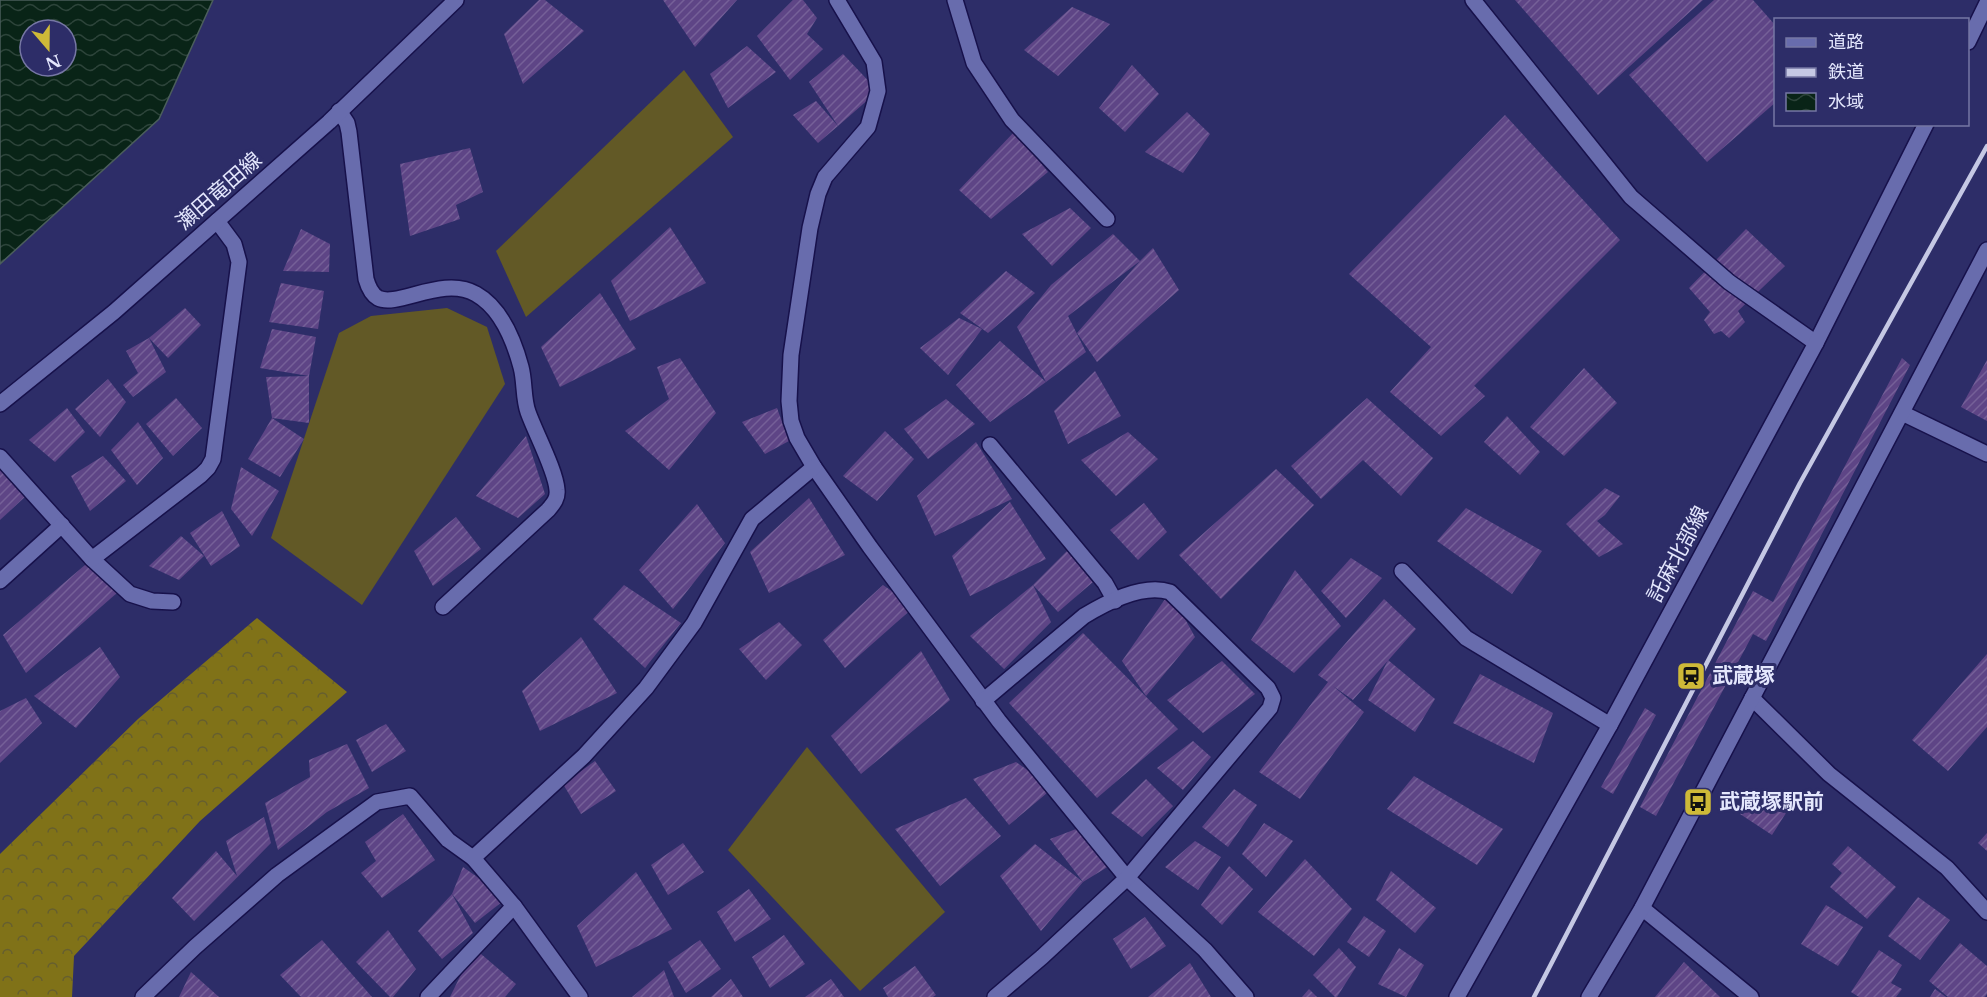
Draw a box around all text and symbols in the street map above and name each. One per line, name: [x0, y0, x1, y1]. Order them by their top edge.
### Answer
north arrow: [18, 18, 78, 78]
legend: [1774, 18, 1969, 126]
text: 道路: [1828, 31, 1864, 53]
text: N: [43, 50, 64, 74]
text: 鉄道: [1828, 61, 1864, 83]
text: 水域: [1828, 91, 1864, 113]
street label: 瀬田竜田線: [171, 147, 267, 235]
street label: 託麻北部線: [1642, 502, 1714, 606]
station icon: 武蔵塚: [1675, 660, 1707, 692]
place label: 武蔵塚: [1712, 663, 1775, 689]
bus stop icon: 武蔵塚駅前: [1682, 786, 1714, 818]
place label: 武蔵塚駅前: [1719, 789, 1824, 815]

